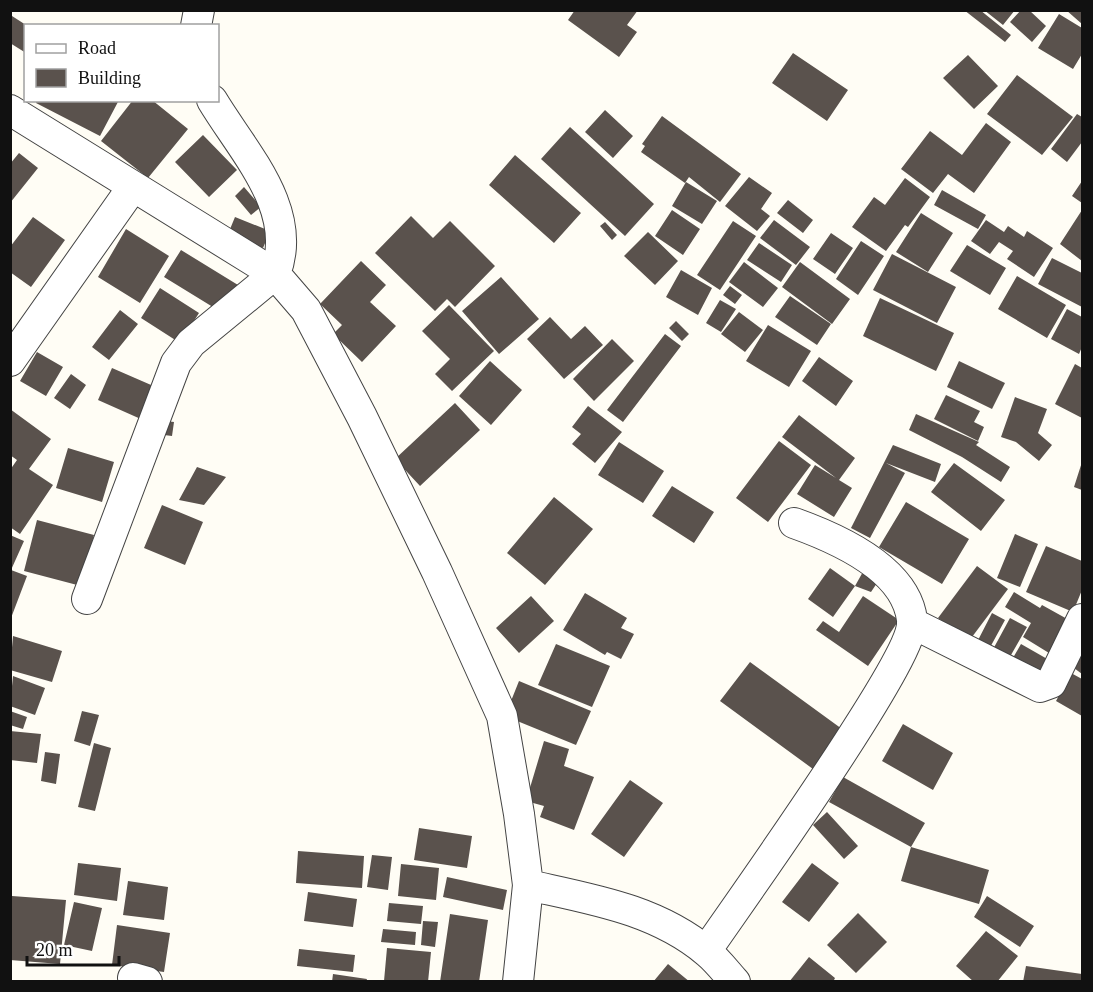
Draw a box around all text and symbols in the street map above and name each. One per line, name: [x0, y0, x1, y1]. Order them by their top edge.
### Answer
legend: [24, 24, 219, 102]
text: Road: [78, 38, 116, 58]
text: Building: [78, 68, 141, 88]
scale bar: [27, 929, 118, 967]
text: 20 m: [36, 940, 73, 960]

